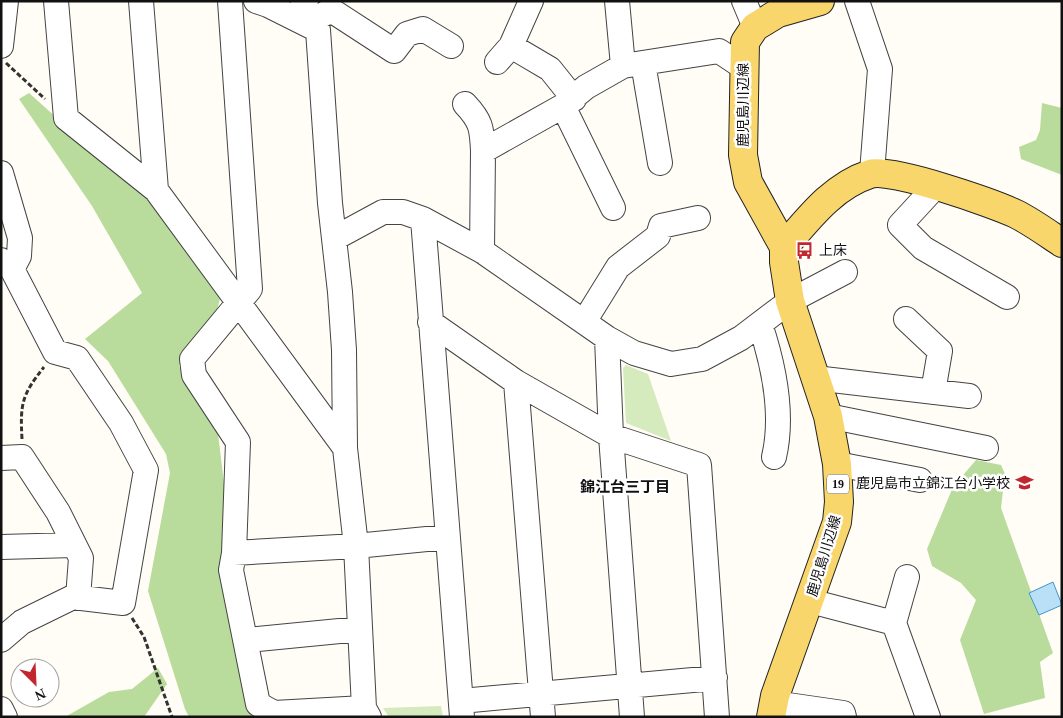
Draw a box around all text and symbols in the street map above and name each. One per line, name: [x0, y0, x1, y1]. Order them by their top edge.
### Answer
street label: 鹿児島川辺線: [736, 63, 751, 147]
bus stop icon: 上床: [795, 240, 815, 260]
place label: 上床: [819, 243, 847, 258]
school or university icon: 鹿児島市立錦江台小学校: [1014, 473, 1034, 493]
road number: 19: [827, 474, 849, 494]
place label: 鹿児島市立錦江台小学校: [856, 475, 1010, 491]
district label: 錦江台三丁目: [580, 479, 670, 495]
street label: 鹿児島川辺線: [805, 514, 843, 598]
north arrow: [10, 658, 60, 708]
text: N: [32, 686, 48, 703]

